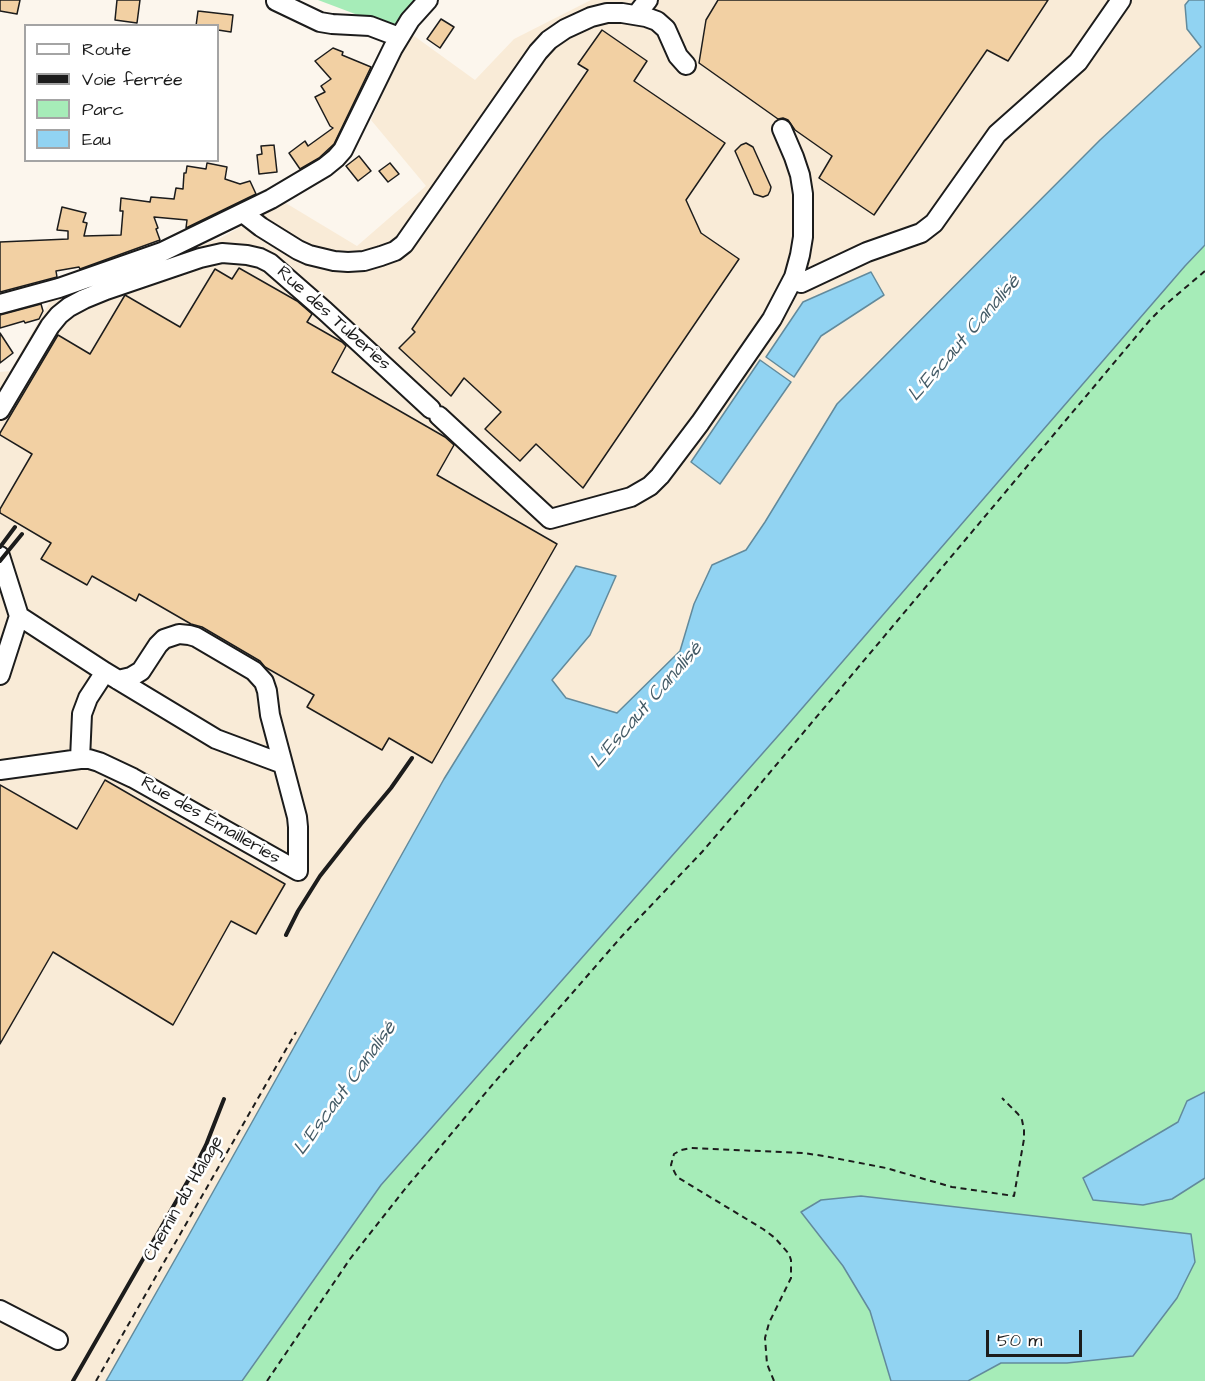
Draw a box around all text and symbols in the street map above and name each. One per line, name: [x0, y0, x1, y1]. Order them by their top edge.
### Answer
legend: [24, 24, 219, 162]
text: Route: [82, 37, 131, 62]
text: Voie ferrée: [82, 67, 183, 92]
text: Parc: [82, 97, 124, 122]
text: Eau: [82, 127, 111, 152]
street label: Rue des Tuberies: [272, 262, 394, 376]
water label: L'Escaut Canalisé: [904, 271, 1026, 407]
water label: L'Escaut Canalisé: [586, 638, 708, 774]
street label: Rue des Émailleries: [136, 772, 284, 870]
water label: L'Escaut Canalisé: [289, 1017, 403, 1161]
street label: Chemin du Halage: [139, 1133, 229, 1265]
scale bar: [989, 1318, 1085, 1356]
text: 50 m: [997, 1328, 1042, 1353]

